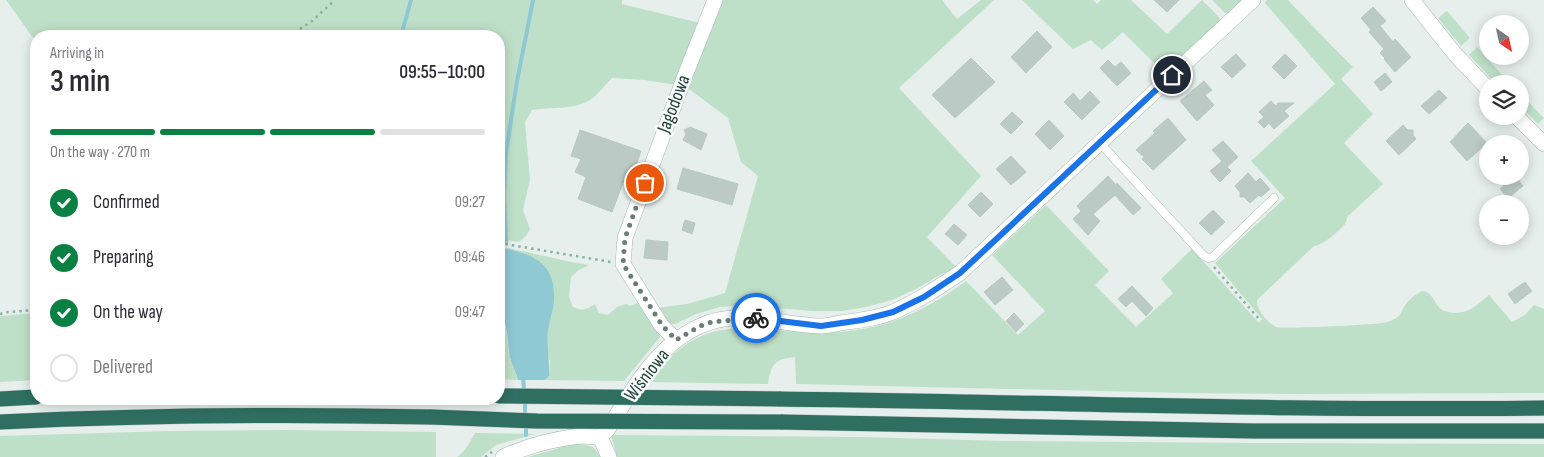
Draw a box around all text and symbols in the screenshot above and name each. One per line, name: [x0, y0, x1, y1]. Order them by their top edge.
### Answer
north arrow: [1479, 15, 1529, 65]
map controls: [1479, 15, 1529, 245]
text: Arriving in: [50, 44, 104, 63]
pin: [1151, 54, 1193, 96]
text: 09:55–10:00: [399, 61, 485, 84]
icon: home: [1158, 61, 1186, 89]
text: 3 min: [50, 62, 110, 101]
street label: Jagodowa: [652, 72, 695, 137]
button: layers: [1479, 75, 1529, 125]
button: +: [1479, 135, 1529, 185]
text: On the way · 270 m: [50, 143, 150, 162]
pin: [624, 162, 666, 204]
icon: bag: [631, 169, 659, 197]
icon: check: [50, 189, 78, 217]
text: Confirmed: [93, 191, 160, 214]
text: 09:27: [455, 193, 485, 212]
button: −: [1479, 195, 1529, 245]
icon: check: [50, 244, 78, 272]
text: Preparing: [93, 246, 154, 269]
text: 09:46: [454, 248, 485, 267]
courier: [731, 293, 781, 343]
icon: check: [50, 299, 78, 327]
text: On the way: [93, 301, 163, 324]
text: 09:47: [455, 303, 485, 322]
icon: bike: [742, 304, 770, 332]
street label: Wiśniowa: [619, 344, 675, 406]
text: Delivered: [93, 356, 153, 379]

